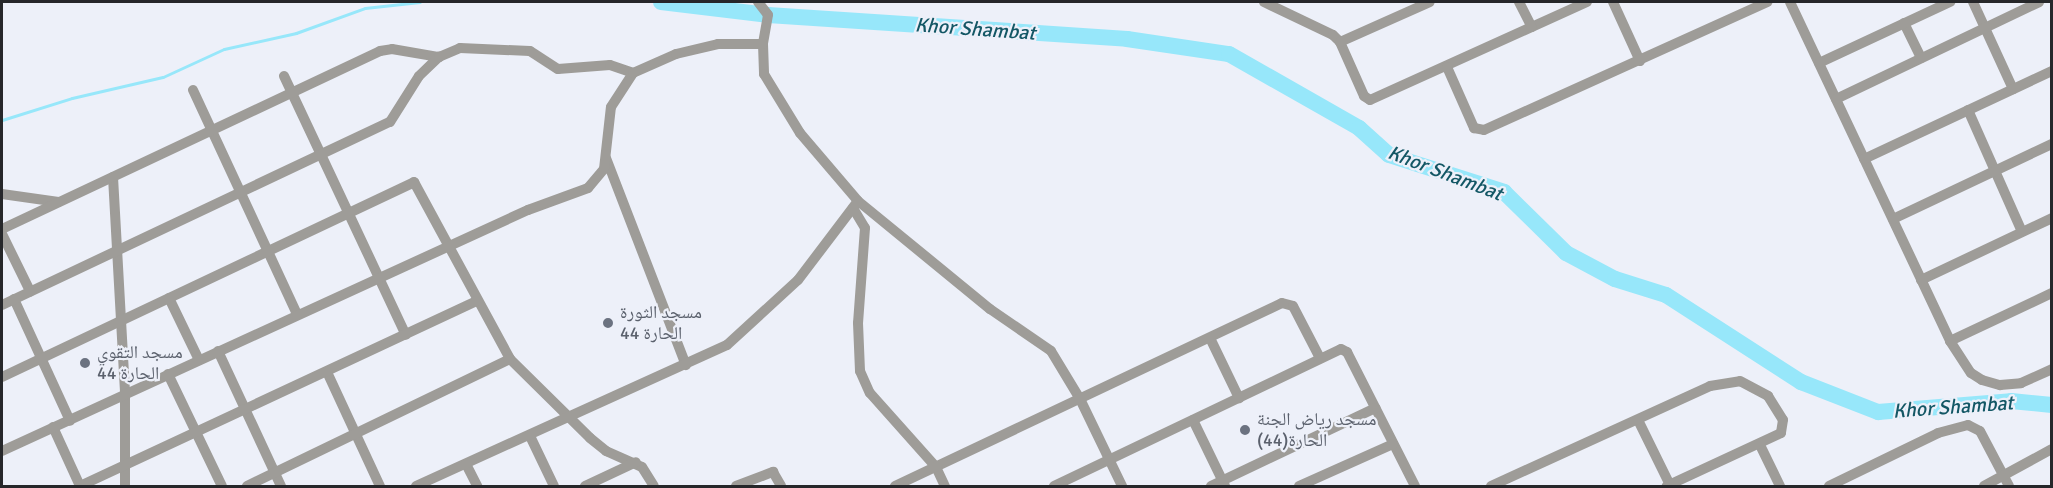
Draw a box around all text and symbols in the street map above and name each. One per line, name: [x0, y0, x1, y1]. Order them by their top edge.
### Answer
water label: Khor Shambat: [914, 13, 1036, 45]
water label: Khor Shambat: [1384, 140, 1506, 206]
place label: مسجد الثورة الحارة 44: [620, 302, 702, 344]
marker: مسجد الثورة الحارة 44: [601, 316, 615, 330]
place label: مسجد التقوي الحارة 44: [97, 342, 183, 385]
marker: مسجد التقوي الحارة 44: [78, 356, 92, 370]
water label: Khor Shambat: [1892, 391, 2014, 423]
place label: مسجد رياض الجنة الحارة(44): [1257, 409, 1376, 452]
marker: مسجد رياض الجنة الحارة(44): [1238, 423, 1252, 437]

